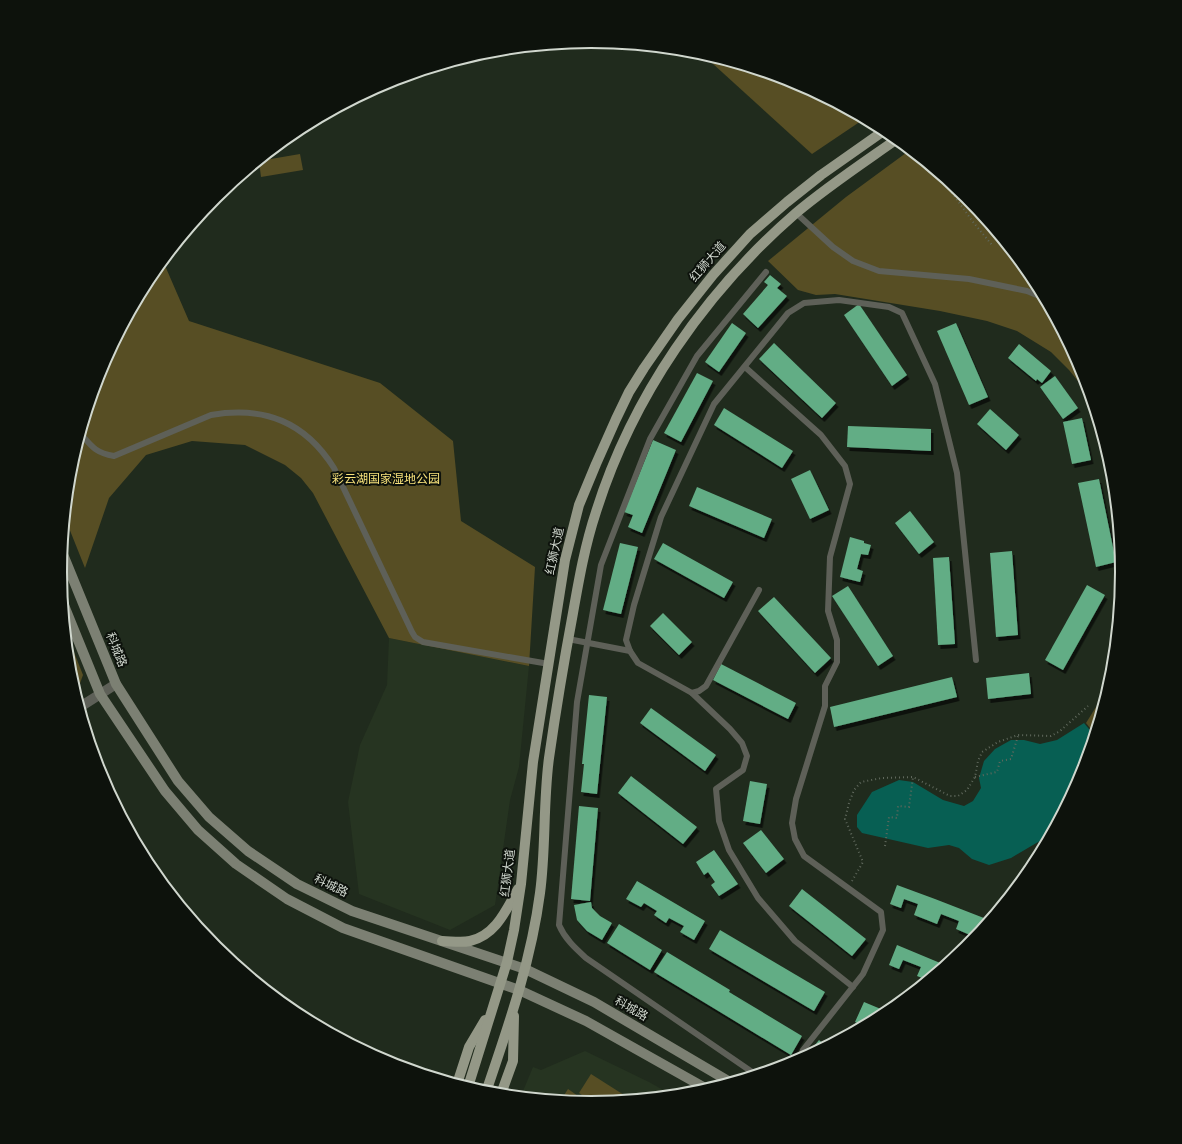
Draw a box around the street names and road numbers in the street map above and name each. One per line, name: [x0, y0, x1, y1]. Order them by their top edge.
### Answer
street label: 红狮大道: [687, 239, 729, 285]
street label: 红狮大道: [543, 526, 567, 576]
street label: 科城路: [102, 630, 130, 670]
street label: 红狮大道: [498, 848, 518, 898]
street label: 科城路: [312, 871, 350, 901]
street label: 科城路: [612, 994, 650, 1024]

